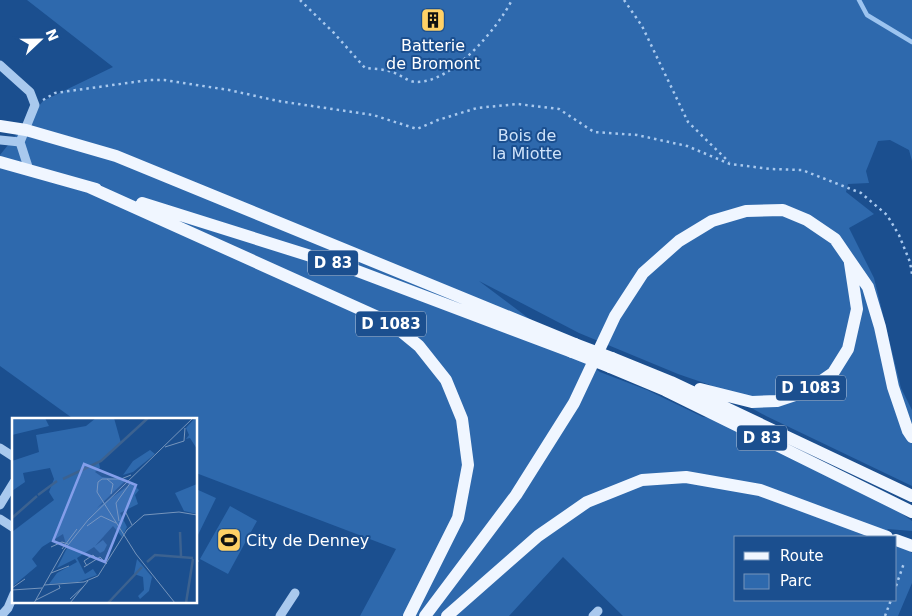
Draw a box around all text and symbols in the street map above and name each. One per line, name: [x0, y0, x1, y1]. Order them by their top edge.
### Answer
building icon: Batterie de Bromont: [420, 7, 446, 33]
north arrow: [15, 15, 65, 65]
text: N: [42, 27, 62, 44]
place label: Batterie de Bromont: [386, 36, 480, 73]
park label: Bois de la Miotte: [492, 126, 562, 163]
road number: D 83: [308, 250, 358, 276]
road number: D 1083: [356, 312, 426, 336]
road number: D 1083: [776, 376, 846, 400]
inset map: [12, 418, 198, 604]
road number: D 83: [737, 426, 787, 450]
sports icon: City de Denney: [216, 527, 242, 553]
place label: City de Denney: [246, 531, 369, 550]
legend: [734, 536, 897, 601]
text: Route: [780, 547, 824, 565]
text: Parc: [780, 572, 812, 590]

